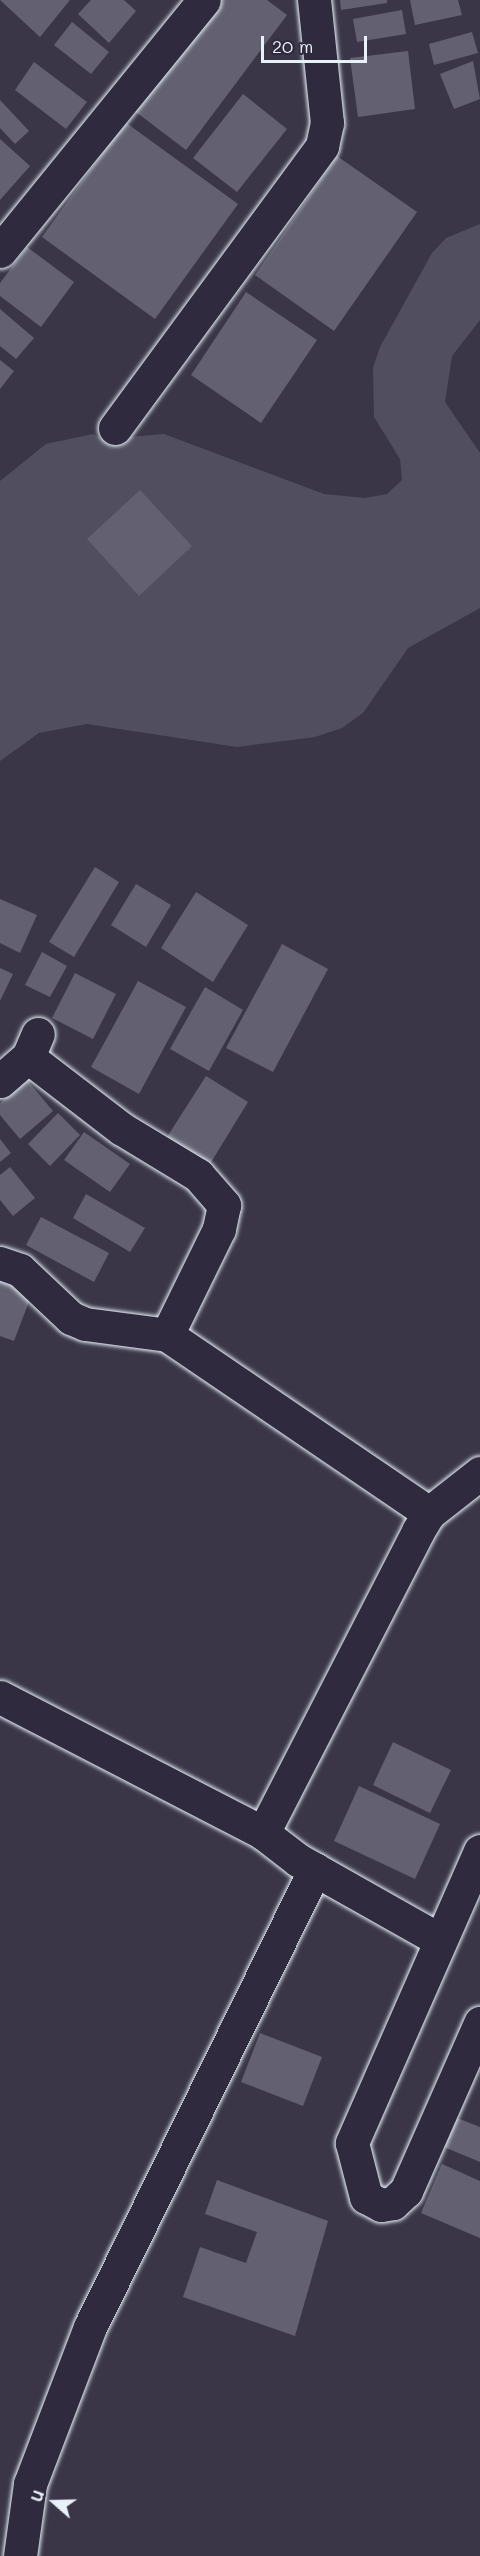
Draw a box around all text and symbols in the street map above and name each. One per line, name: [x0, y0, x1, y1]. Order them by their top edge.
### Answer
scale bar: [264, 24, 370, 62]
text: 20 m: [272, 34, 313, 58]
north arrow: [24, 2472, 84, 2532]
text: U: [25, 2487, 48, 2505]

